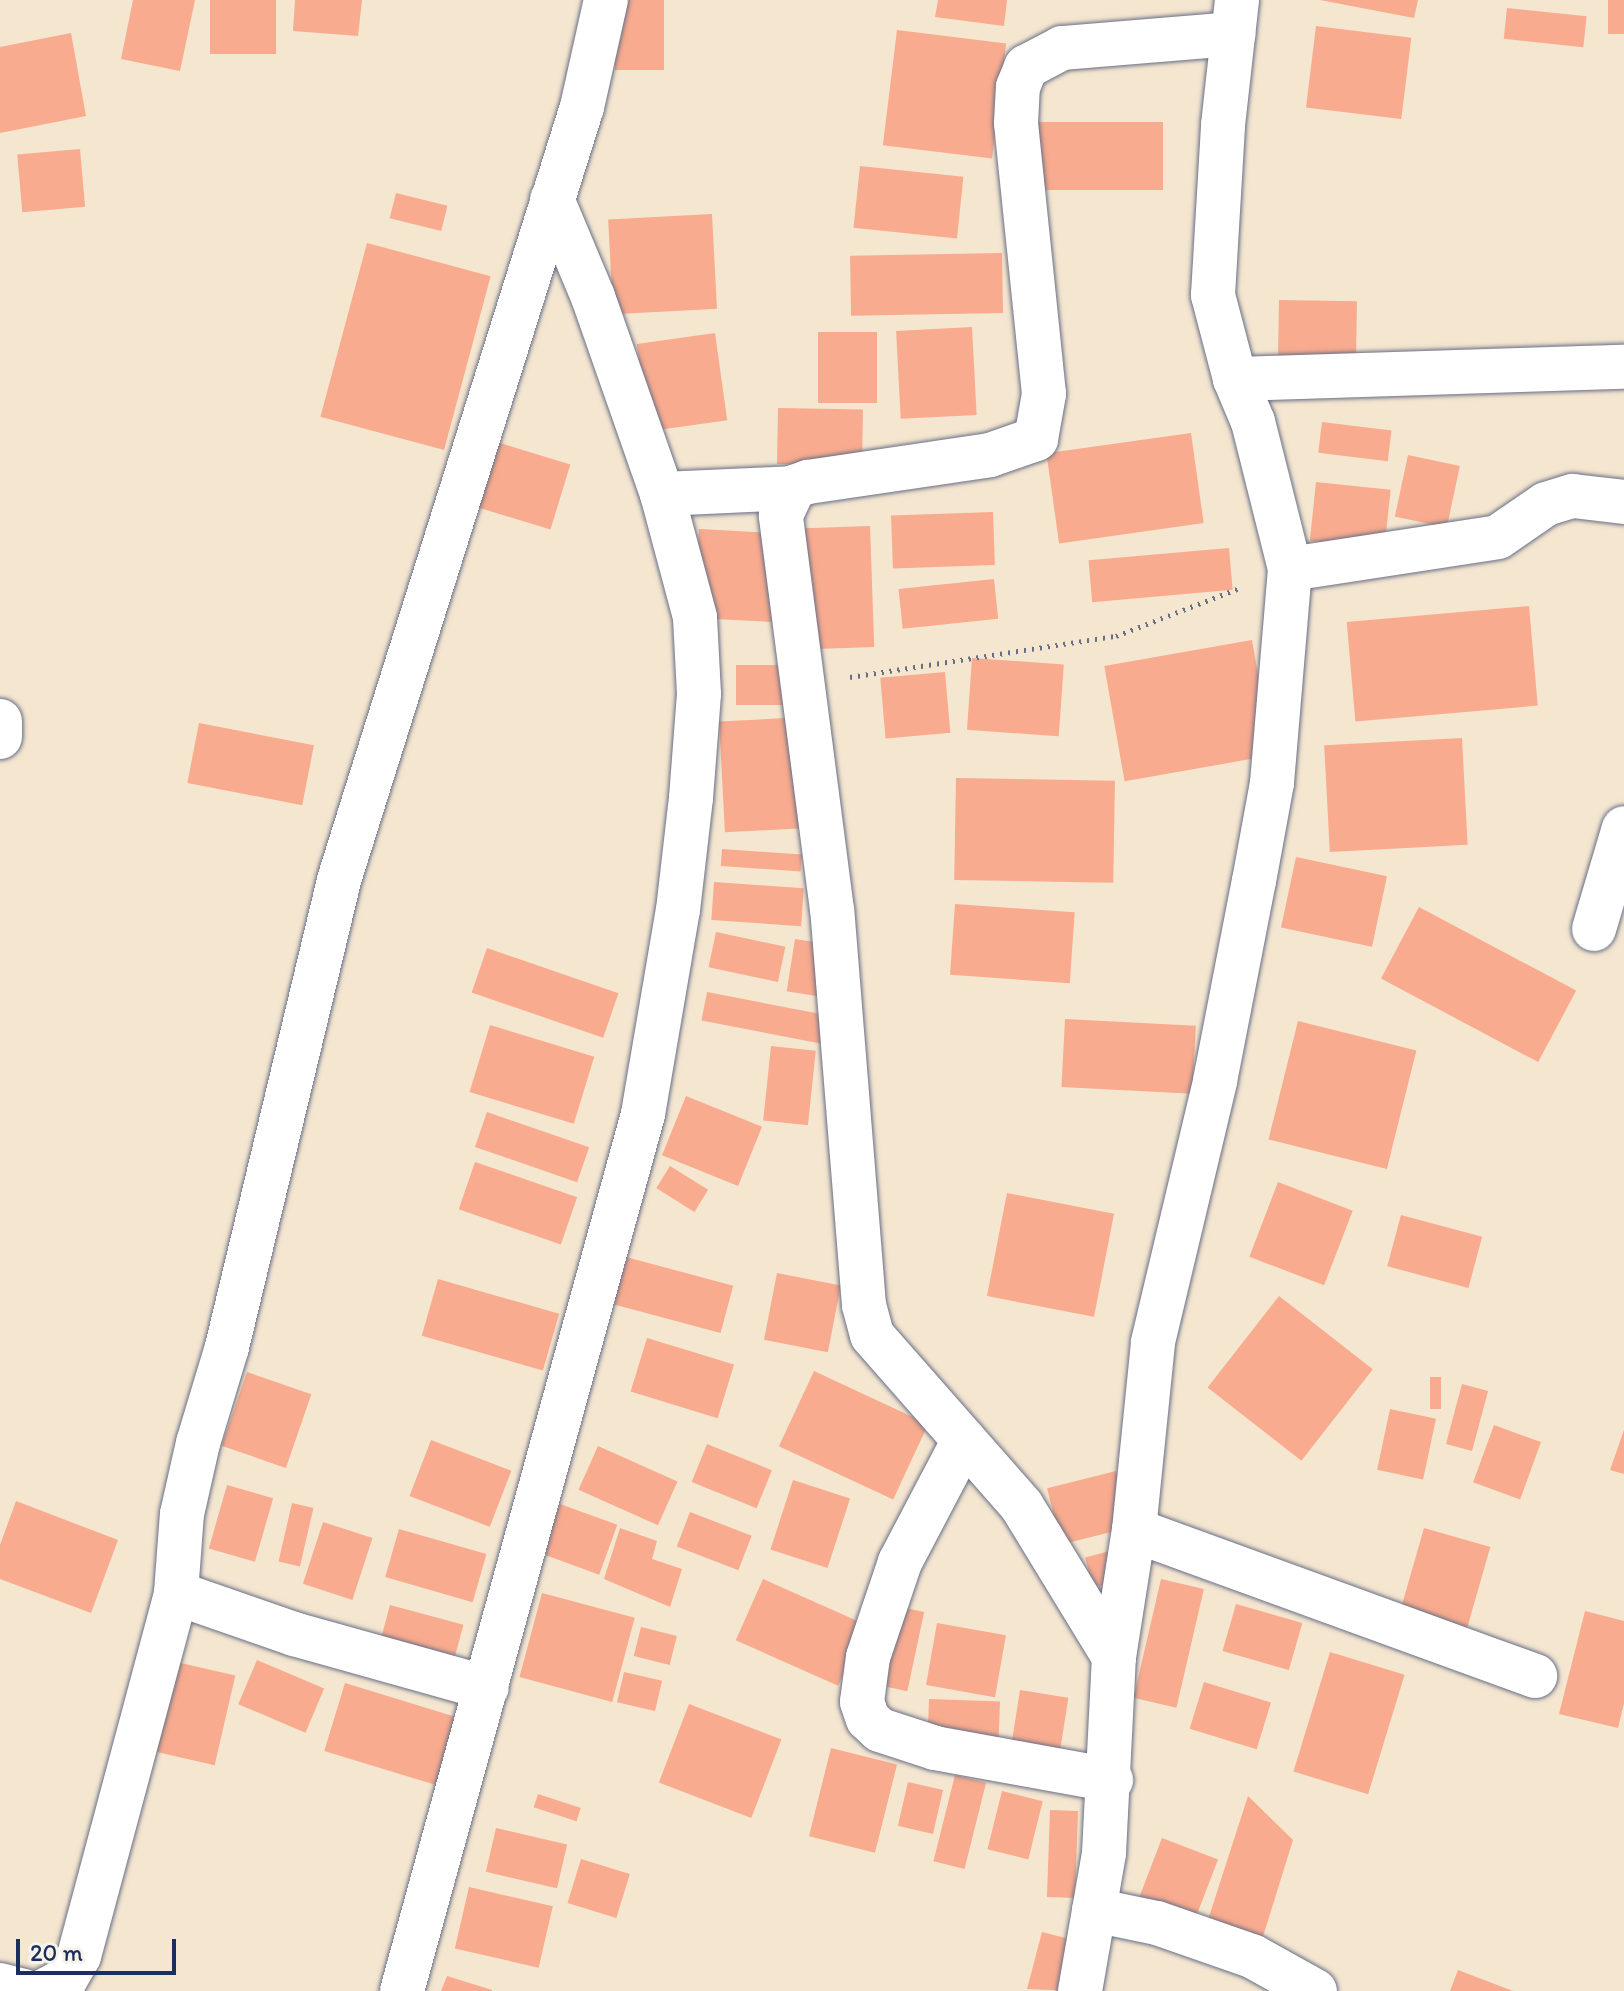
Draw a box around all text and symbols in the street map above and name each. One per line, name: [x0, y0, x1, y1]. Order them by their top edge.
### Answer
scale bar: [20, 1923, 180, 1973]
text: 20 m: [30, 1938, 83, 1967]

